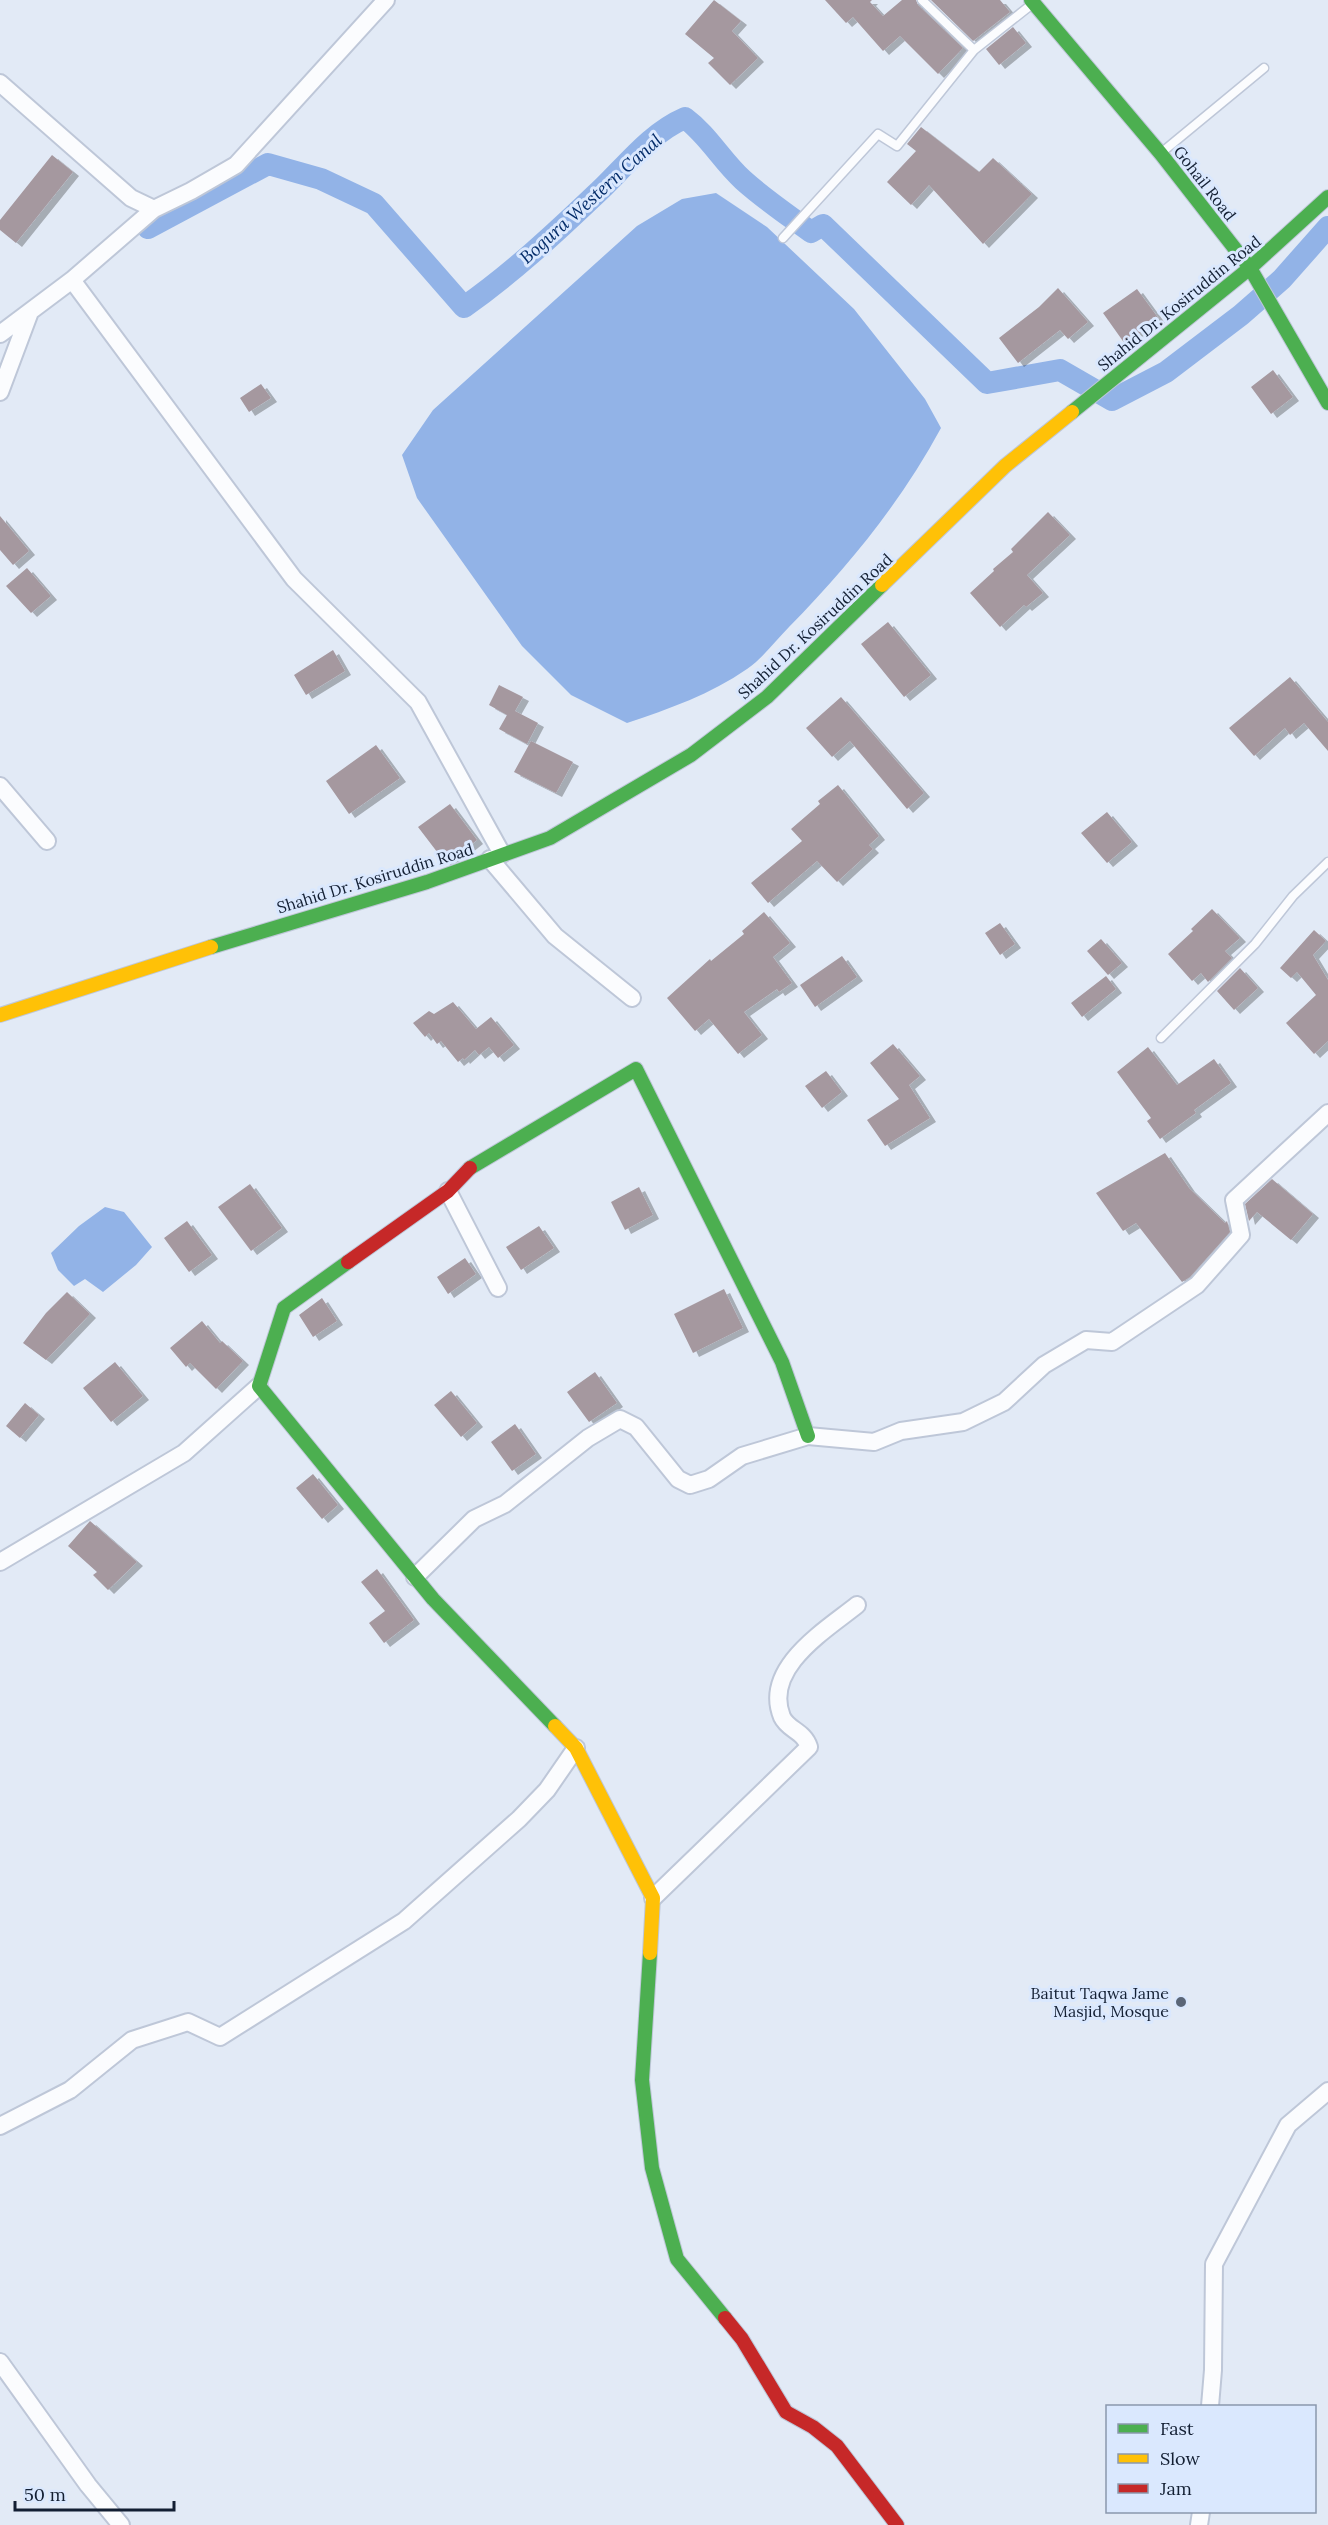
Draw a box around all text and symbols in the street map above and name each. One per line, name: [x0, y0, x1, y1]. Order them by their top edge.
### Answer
water label: Bogura Western Canal: [515, 129, 667, 269]
street label: Gohail Road: [1170, 142, 1241, 225]
street label: Shahid Dr. Kosiruddin Road: [1093, 231, 1265, 375]
street label: Shahid Dr. Kosiruddin Road: [734, 549, 897, 703]
street label: Shahid Dr. Kosiruddin Road: [274, 838, 476, 917]
place label: Baitut Taqwa Jame Masjid, Mosque: [1031, 1983, 1169, 2021]
marker: Baitut Taqwa Jame Masjid, Mosque: [1174, 1995, 1188, 2009]
legend: [1106, 2405, 1316, 2513]
text: Fast: [1160, 2417, 1194, 2440]
text: Slow: [1160, 2447, 1200, 2470]
scale bar: [15, 2474, 174, 2512]
text: Jam: [1159, 2477, 1192, 2500]
text: 50 m: [24, 2483, 66, 2506]

